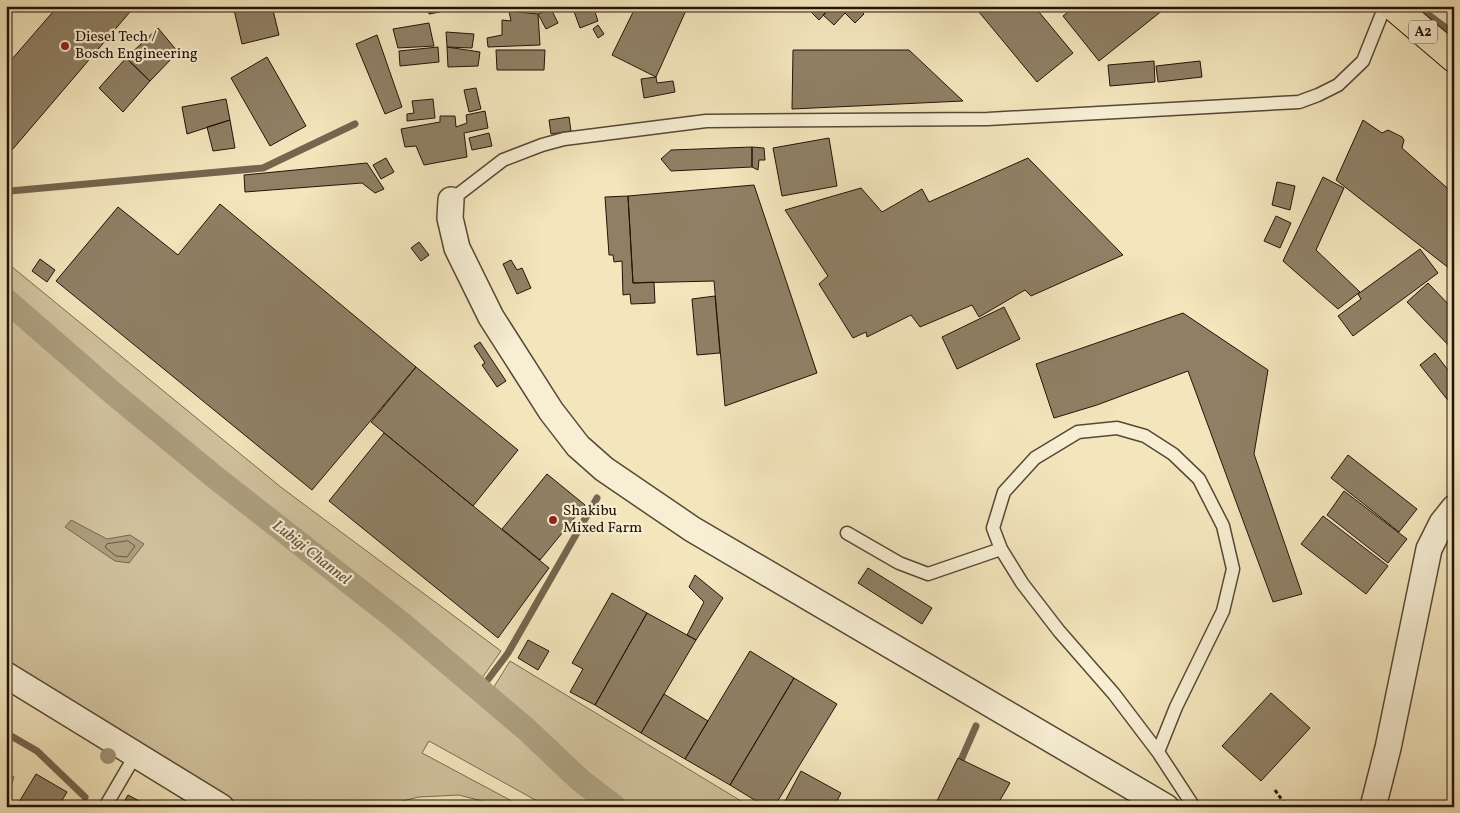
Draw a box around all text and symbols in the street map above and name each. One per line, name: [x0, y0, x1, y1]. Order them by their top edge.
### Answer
road number: A2: [1409, 21, 1437, 44]
place label: Diesel Tech / Bosch Engineering: [75, 27, 198, 65]
marker: Diesel Tech / Bosch Engineering: [59, 40, 71, 52]
place label: Shakibu Mixed Farm: [563, 501, 642, 539]
marker: Shakibu Mixed Farm: [547, 514, 559, 526]
water label: Lubigi Channel: [267, 515, 355, 591]

